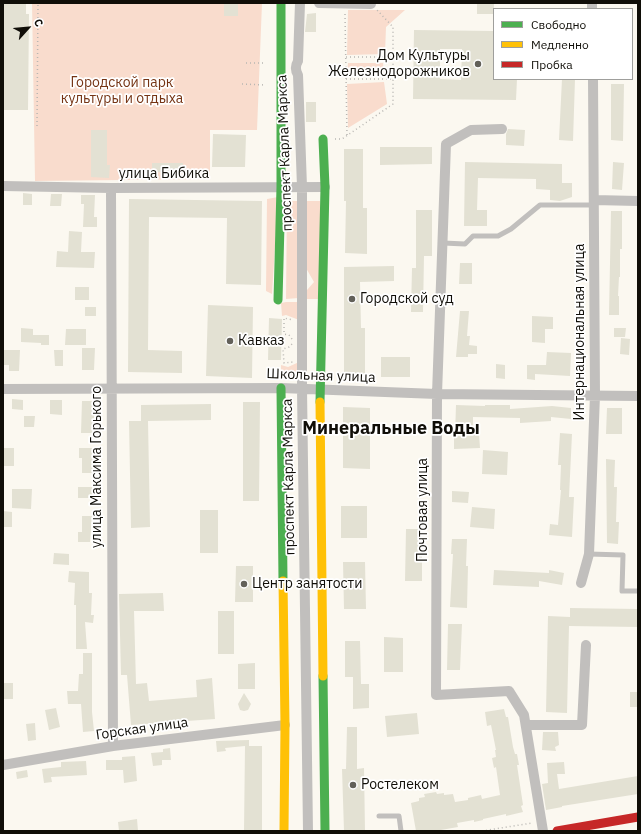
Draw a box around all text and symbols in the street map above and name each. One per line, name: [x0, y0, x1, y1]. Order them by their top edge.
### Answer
north arrow: [8, 8, 48, 48]
legend: [493, 8, 633, 80]
text: С: [31, 16, 47, 29]
text: Свободно: [531, 17, 586, 32]
text: Медленно: [531, 37, 589, 52]
place label: Дом Культуры Железнодорожников: [328, 48, 470, 80]
text: Пробка: [531, 57, 573, 72]
marker: Дом Культуры Железнодорожников: [473, 59, 483, 69]
street label: проспект Карла Маркса: [274, 74, 296, 232]
park label: Городской парк культуры и отдыха: [61, 75, 183, 108]
street label: улица Бибика: [119, 166, 209, 182]
street label: Интернациональная улица: [572, 244, 588, 420]
place label: Городской суд: [360, 291, 454, 307]
marker: Городской суд: [347, 294, 357, 304]
place label: Кавказ: [238, 333, 285, 349]
marker: Кавказ: [225, 336, 235, 346]
street label: Школьная улица: [266, 366, 376, 386]
street label: улица Максима Горького: [89, 386, 105, 548]
street label: проспект Карла Маркса: [279, 398, 299, 556]
district label: Минеральные Воды: [302, 418, 480, 440]
street label: Почтовая улица: [415, 458, 431, 562]
place label: Центр занятости: [252, 576, 362, 592]
marker: Центр занятости: [239, 579, 249, 589]
street label: Горская улица: [95, 714, 189, 744]
place label: Ростелеком: [361, 777, 439, 793]
marker: Ростелеком: [348, 780, 358, 790]

